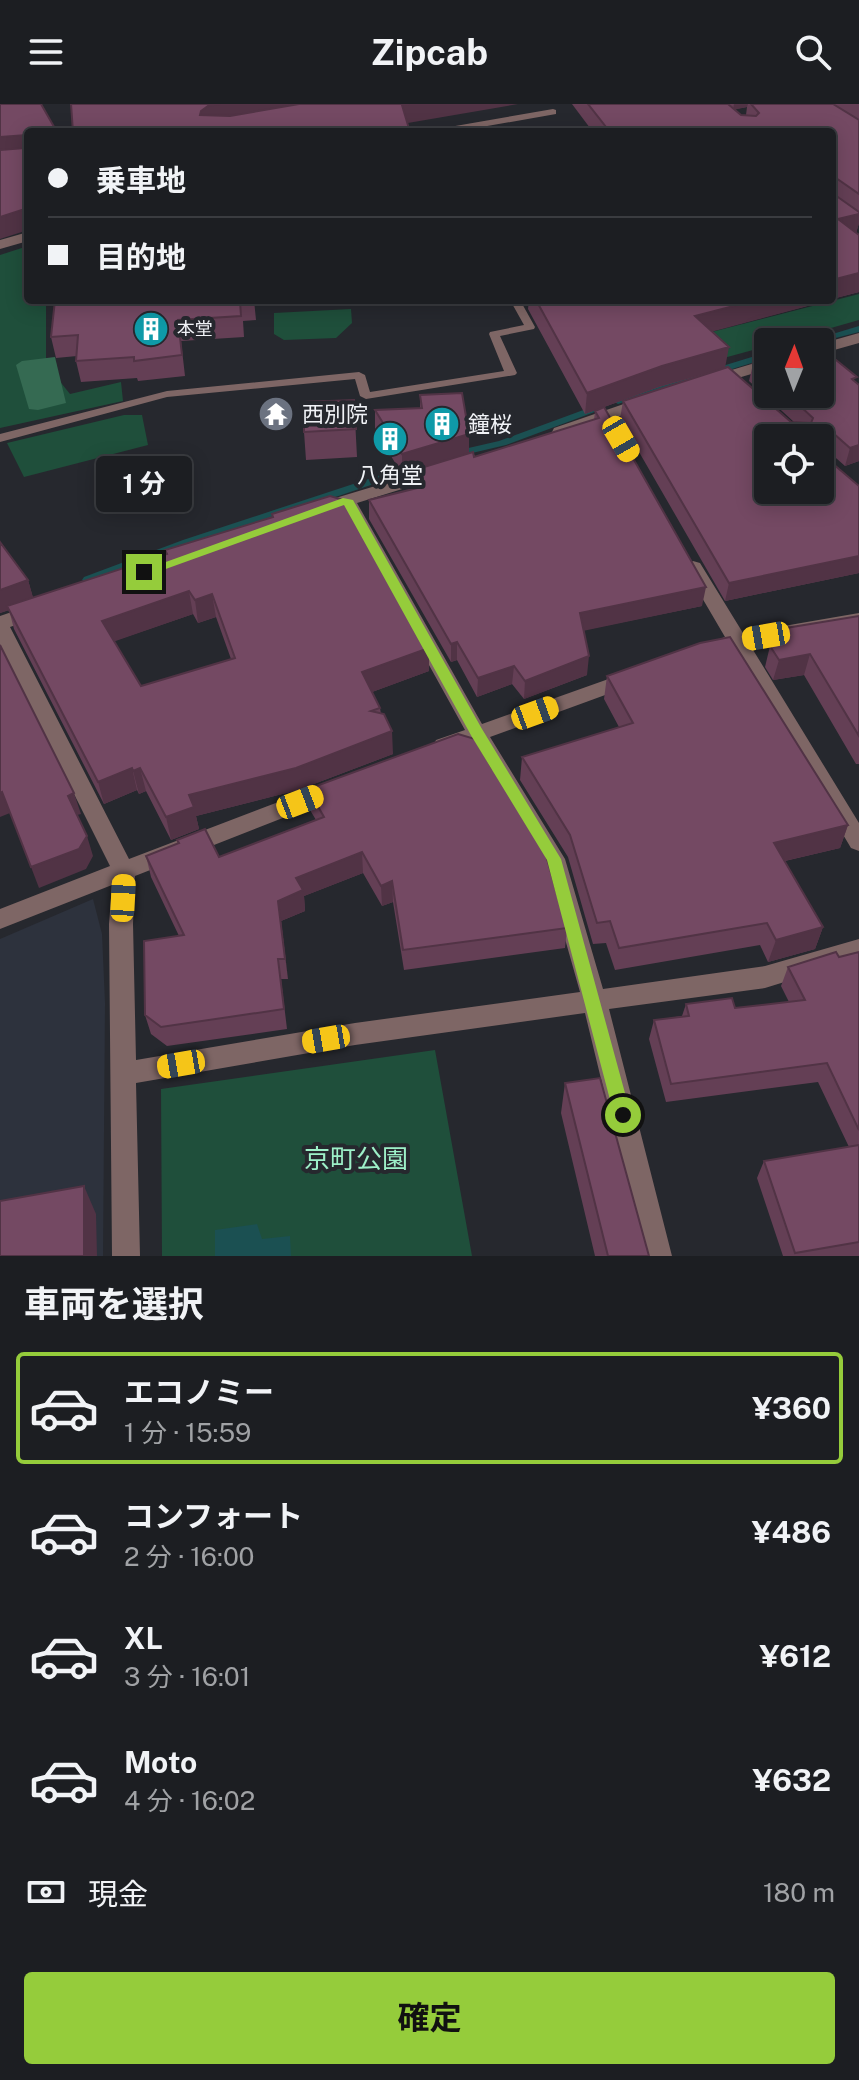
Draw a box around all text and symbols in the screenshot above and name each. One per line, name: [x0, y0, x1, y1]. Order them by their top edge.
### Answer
icon: menu: [24, 30, 68, 74]
icon: search: [791, 30, 835, 74]
text: Zipcab: [371, 31, 488, 73]
text: 乗車地: [96, 162, 186, 198]
text: 目的地: [96, 239, 186, 275]
building icon: 本堂: [132, 310, 170, 348]
place label: 本堂: [177, 318, 213, 339]
north arrow: [754, 328, 834, 408]
map controls: [754, 328, 834, 504]
temple icon: 西別院: [257, 395, 295, 433]
place label: 西別院: [302, 401, 368, 427]
building icon: 鐘桜: [423, 405, 461, 443]
place label: 鐘桜: [468, 411, 512, 437]
car: [599, 412, 643, 466]
building icon: 八角堂: [371, 420, 409, 458]
button: locate: [754, 424, 834, 504]
callout: 1 分: [96, 456, 192, 512]
place label: 八角堂: [357, 462, 423, 488]
text: 1 分: [123, 468, 166, 499]
route end: [126, 554, 162, 590]
car: [740, 620, 792, 652]
car: [508, 694, 562, 732]
car: [273, 782, 327, 822]
car: [110, 873, 136, 923]
car: [300, 1023, 352, 1055]
car: [155, 1048, 207, 1080]
route start: [605, 1097, 641, 1133]
park label: 京町公園: [304, 1143, 408, 1174]
text: 車両を選択: [24, 1283, 204, 1325]
icon: car: [28, 1372, 100, 1444]
text: エコノミー: [124, 1374, 274, 1410]
text: ¥360: [752, 1390, 831, 1426]
text: 1 分 · 15:59: [124, 1417, 251, 1448]
icon: car: [28, 1496, 100, 1568]
text: コンフォート: [124, 1498, 303, 1534]
text: ¥486: [752, 1514, 831, 1550]
text: 2 分 · 16:00: [124, 1541, 255, 1572]
icon: car: [28, 1620, 100, 1692]
text: XL: [124, 1620, 163, 1656]
text: ¥612: [760, 1638, 831, 1674]
text: 3 分 · 16:01: [124, 1661, 250, 1692]
icon: car: [28, 1744, 100, 1816]
text: Moto: [124, 1744, 197, 1780]
text: ¥632: [753, 1762, 831, 1798]
text: 4 分 · 16:02: [124, 1785, 255, 1816]
icon: cash: [24, 1870, 68, 1914]
text: 現金: [88, 1876, 148, 1912]
text: 180 m: [763, 1877, 835, 1908]
button: 確定: [24, 1972, 835, 2064]

